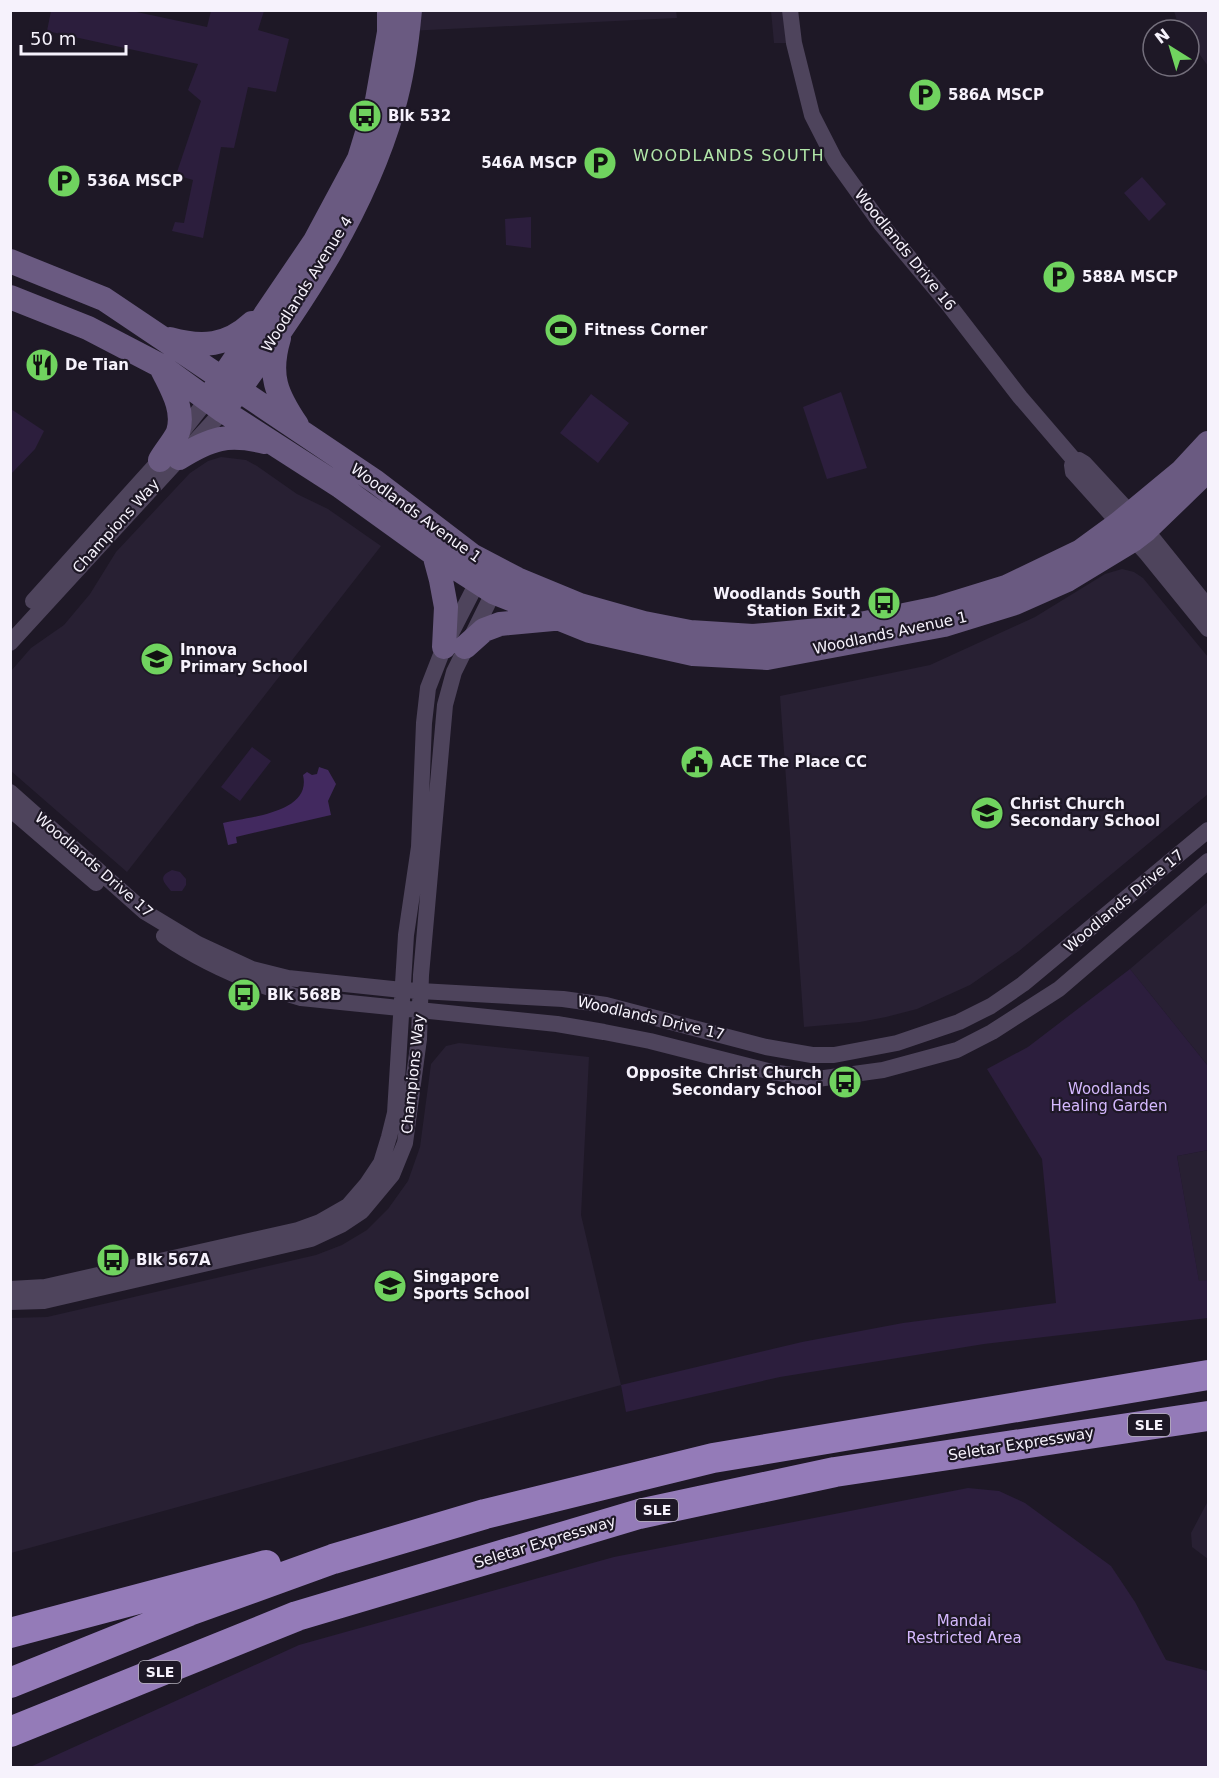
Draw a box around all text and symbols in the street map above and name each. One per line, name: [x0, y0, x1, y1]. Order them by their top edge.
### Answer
scale bar: [21, 18, 126, 56]
north arrow: [1141, 18, 1201, 78]
text: N: [1151, 25, 1173, 48]
text: 50 m: [30, 28, 76, 49]
parking icon: 586A MSCP: [907, 77, 943, 113]
place label: 586A MSCP: [948, 86, 1044, 104]
bus stop icon: Blk 532: [347, 98, 383, 134]
place label: Blk 532: [388, 107, 451, 125]
parking icon: 546A MSCP: [582, 145, 618, 181]
district label: WOODLANDS SOUTH: [633, 146, 825, 165]
place label: 546A MSCP: [481, 154, 577, 172]
parking icon: 536A MSCP: [46, 163, 82, 199]
place label: 536A MSCP: [87, 172, 183, 190]
street label: Woodlands Drive 16: [851, 186, 959, 314]
street label: Woodlands Avenue 4: [258, 213, 356, 355]
parking icon: 588A MSCP: [1041, 259, 1077, 295]
place label: 588A MSCP: [1082, 268, 1178, 286]
sports icon: Fitness Corner: [543, 312, 579, 348]
place label: Fitness Corner: [584, 321, 708, 339]
restaurant icon: De Tian: [24, 347, 60, 383]
place label: De Tian: [65, 356, 129, 374]
street label: Woodlands Avenue 1: [347, 460, 485, 566]
street label: Champions Way: [69, 475, 163, 577]
place label: Woodlands South Station Exit 2: [713, 585, 861, 620]
bus stop icon: Woodlands South Station Exit 2: [866, 585, 902, 621]
street label: Woodlands Avenue 1: [811, 608, 969, 658]
school or university icon: Innova Primary School: [139, 641, 175, 677]
place label: Innova Primary School: [180, 641, 308, 676]
public building icon: ACE The Place CC: [679, 744, 715, 780]
place label: ACE The Place CC: [720, 753, 867, 771]
school or university icon: Christ Church Secondary School: [969, 795, 1005, 831]
place label: Christ Church Secondary School: [1010, 795, 1160, 830]
street label: Woodlands Drive 17: [31, 809, 157, 921]
street label: Woodlands Drive 17: [1061, 846, 1187, 956]
bus stop icon: Blk 568B: [226, 977, 262, 1013]
place label: Blk 568B: [267, 986, 342, 1004]
street label: Woodlands Drive 17: [576, 992, 726, 1044]
street label: Champions Way: [398, 1013, 428, 1135]
place label: Opposite Christ Church Secondary School: [626, 1064, 822, 1099]
bus stop icon: Opposite Christ Church Secondary School: [827, 1064, 863, 1100]
park label: Woodlands Healing Garden: [1051, 1080, 1167, 1115]
bus stop icon: Blk 567A: [95, 1242, 131, 1278]
place label: Blk 567A: [136, 1251, 211, 1269]
school or university icon: Singapore Sports School: [372, 1268, 408, 1304]
place label: Singapore Sports School: [413, 1268, 530, 1303]
road number: SLE: [1128, 1414, 1170, 1436]
street label: Seletar Expressway: [947, 1424, 1095, 1464]
road number: SLE: [636, 1499, 678, 1521]
street label: Seletar Expressway: [472, 1512, 618, 1572]
park label: Mandai Restricted Area: [906, 1612, 1022, 1647]
road number: SLE: [139, 1661, 181, 1683]

